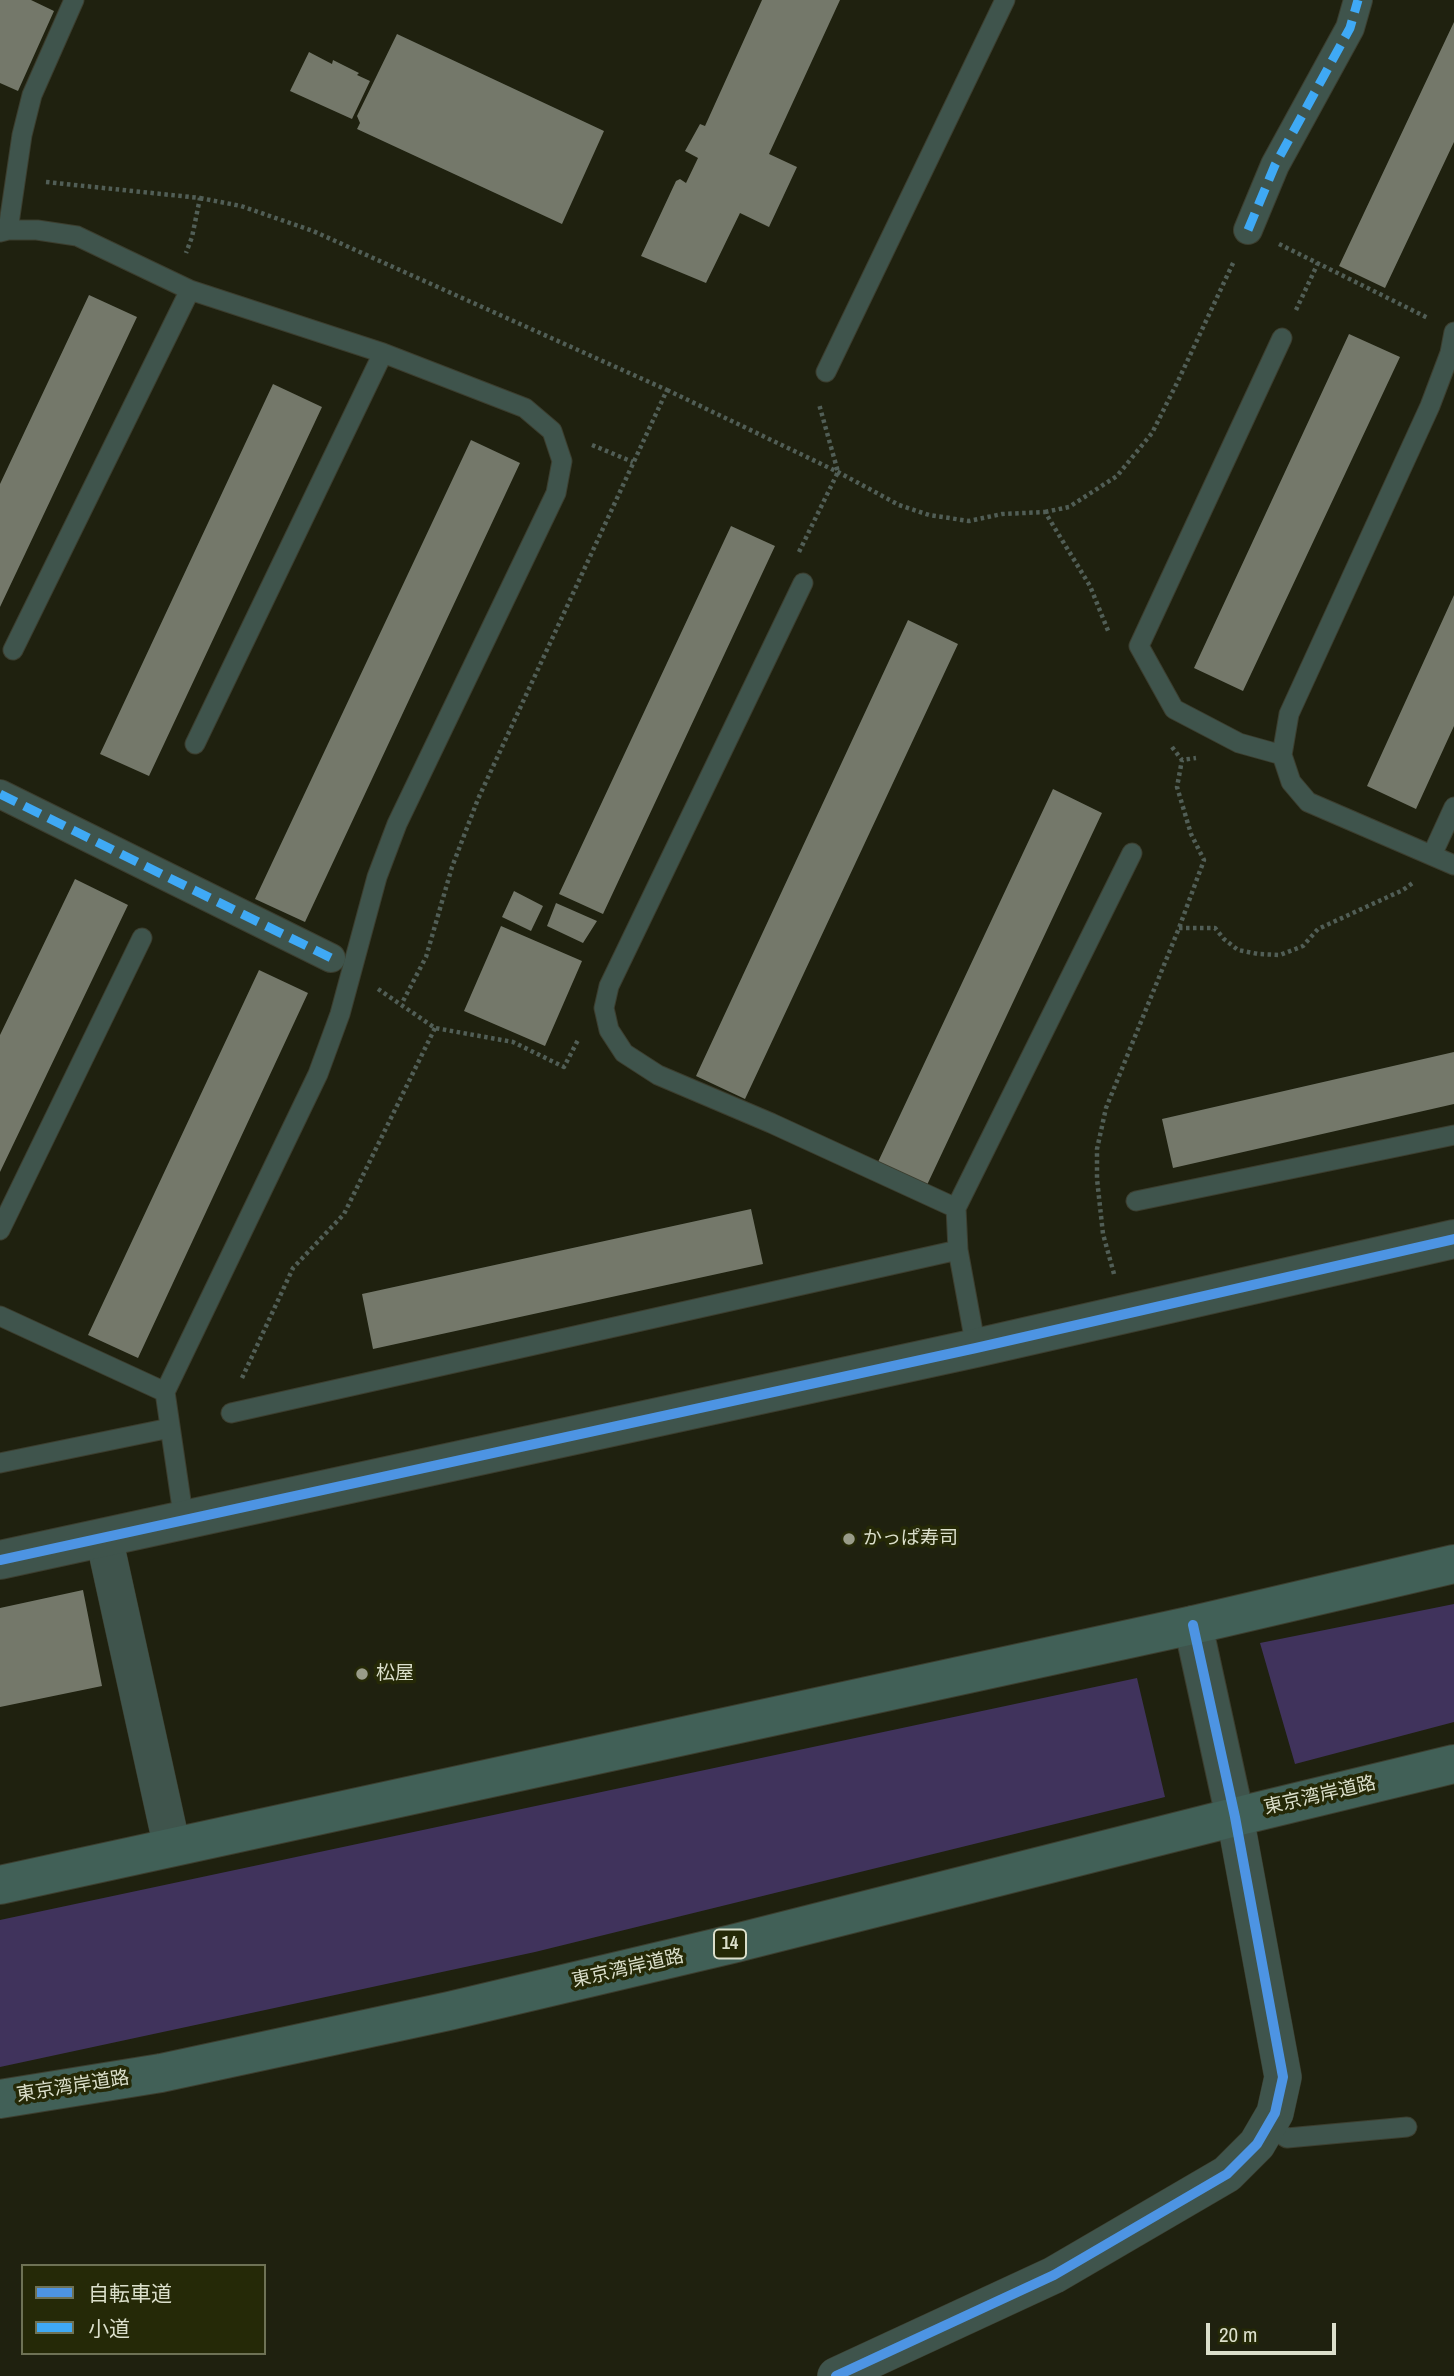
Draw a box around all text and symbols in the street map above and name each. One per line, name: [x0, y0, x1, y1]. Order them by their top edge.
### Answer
place label: かっぱ寿司: [863, 1528, 958, 1550]
marker: かっぱ寿司: [841, 1531, 857, 1547]
place label: 松屋: [376, 1663, 414, 1685]
marker: 松屋: [354, 1666, 370, 1682]
street label: 東京湾岸道路: [1262, 1772, 1378, 1820]
road number: 14: [714, 1930, 746, 1958]
street label: 東京湾岸道路: [570, 1945, 686, 1993]
street label: 東京湾岸道路: [15, 2067, 131, 2107]
legend: [21, 2264, 266, 2355]
text: 自転車道: [88, 2279, 172, 2308]
scale bar: [1209, 2310, 1338, 2354]
text: 小道: [88, 2314, 130, 2343]
text: 20 m: [1219, 2320, 1257, 2349]

